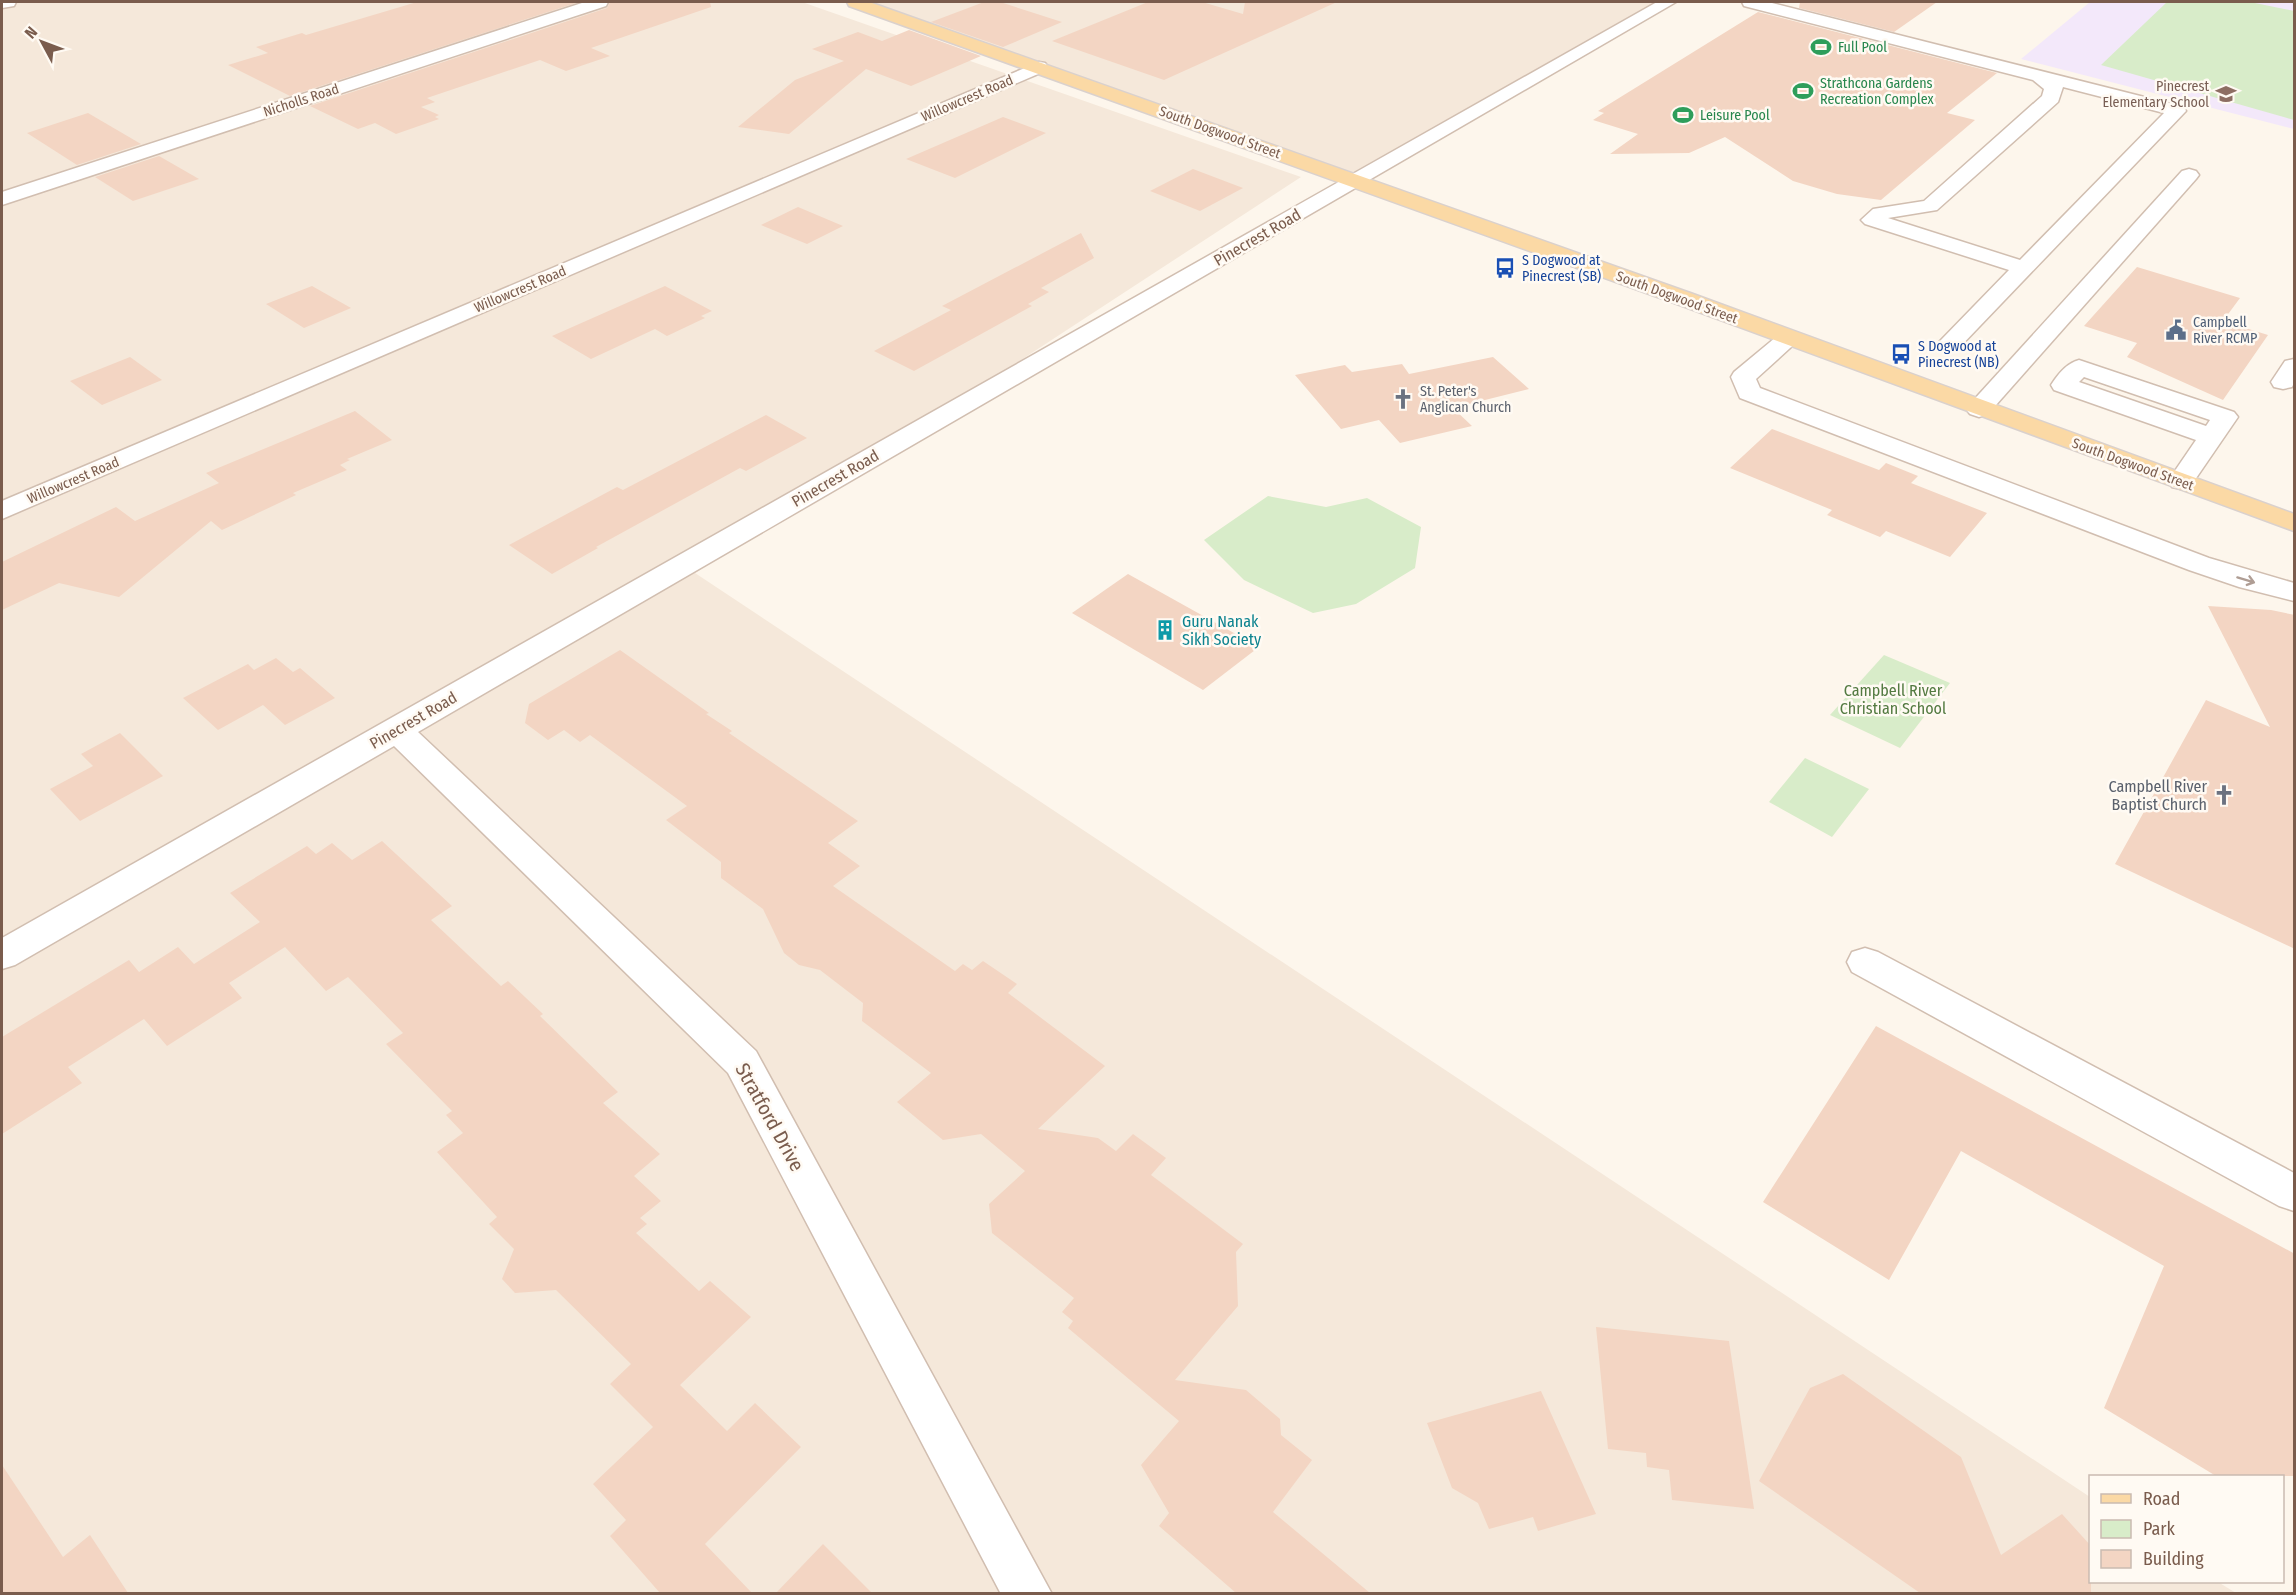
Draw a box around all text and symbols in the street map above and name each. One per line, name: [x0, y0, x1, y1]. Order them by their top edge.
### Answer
north arrow: [12, 12, 72, 72]
text: N: [21, 23, 41, 42]
sports icon: Full Pool: [1809, 35, 1833, 59]
place label: Full Pool: [1838, 39, 1887, 56]
street label: Willowcrest Road: [919, 71, 1016, 125]
place label: Strathcona Gardens Recreation Complex: [1820, 75, 1934, 108]
place label: Pinecrest Elementary School: [2102, 78, 2209, 111]
sports icon: Strathcona Gardens Recreation Complex: [1791, 79, 1815, 103]
street label: Nicholls Road: [261, 80, 341, 121]
school or university icon: Pinecrest Elementary School: [2214, 82, 2238, 106]
street label: South Dogwood Street: [1157, 103, 1283, 163]
sports icon: Leisure Pool: [1671, 103, 1695, 127]
place label: Leisure Pool: [1700, 107, 1770, 124]
street label: Pinecrest Road: [1210, 205, 1304, 270]
place label: S Dogwood at Pinecrest (SB): [1522, 252, 1601, 285]
bus stop icon: S Dogwood at Pinecrest (SB): [1493, 256, 1517, 280]
street label: Willowcrest Road: [472, 262, 569, 316]
street label: South Dogwood Street: [1614, 268, 1740, 328]
place label: Campbell River RCMP: [2193, 314, 2257, 347]
public building icon: Campbell River RCMP: [2164, 318, 2188, 342]
place label: S Dogwood at Pinecrest (NB): [1918, 338, 1999, 371]
bus stop icon: S Dogwood at Pinecrest (NB): [1889, 342, 1913, 366]
place label: St. Peter's Anglican Church: [1420, 383, 1511, 416]
church icon: St. Peter's Anglican Church: [1391, 387, 1415, 411]
street label: South Dogwood Street: [2070, 435, 2196, 495]
street label: Pinecrest Road: [788, 446, 882, 511]
street label: Willowcrest Road: [25, 453, 122, 507]
one-way arrow: [2236, 575, 2255, 586]
place label: Guru Nanak Sikh Society: [1182, 612, 1262, 649]
building icon: Guru Nanak Sikh Society: [1153, 618, 1177, 642]
park label: Campbell River Christian School: [1840, 681, 1946, 718]
street label: Pinecrest Road: [366, 688, 460, 753]
place label: Campbell River Baptist Church: [2108, 777, 2207, 814]
church icon: Campbell River Baptist Church: [2212, 783, 2236, 807]
street label: Stratford Drive: [730, 1059, 810, 1175]
legend: [2089, 1475, 2284, 1583]
text: Road: [2143, 1488, 2180, 1510]
text: Park: [2143, 1518, 2176, 1540]
text: Building: [2143, 1548, 2204, 1570]

